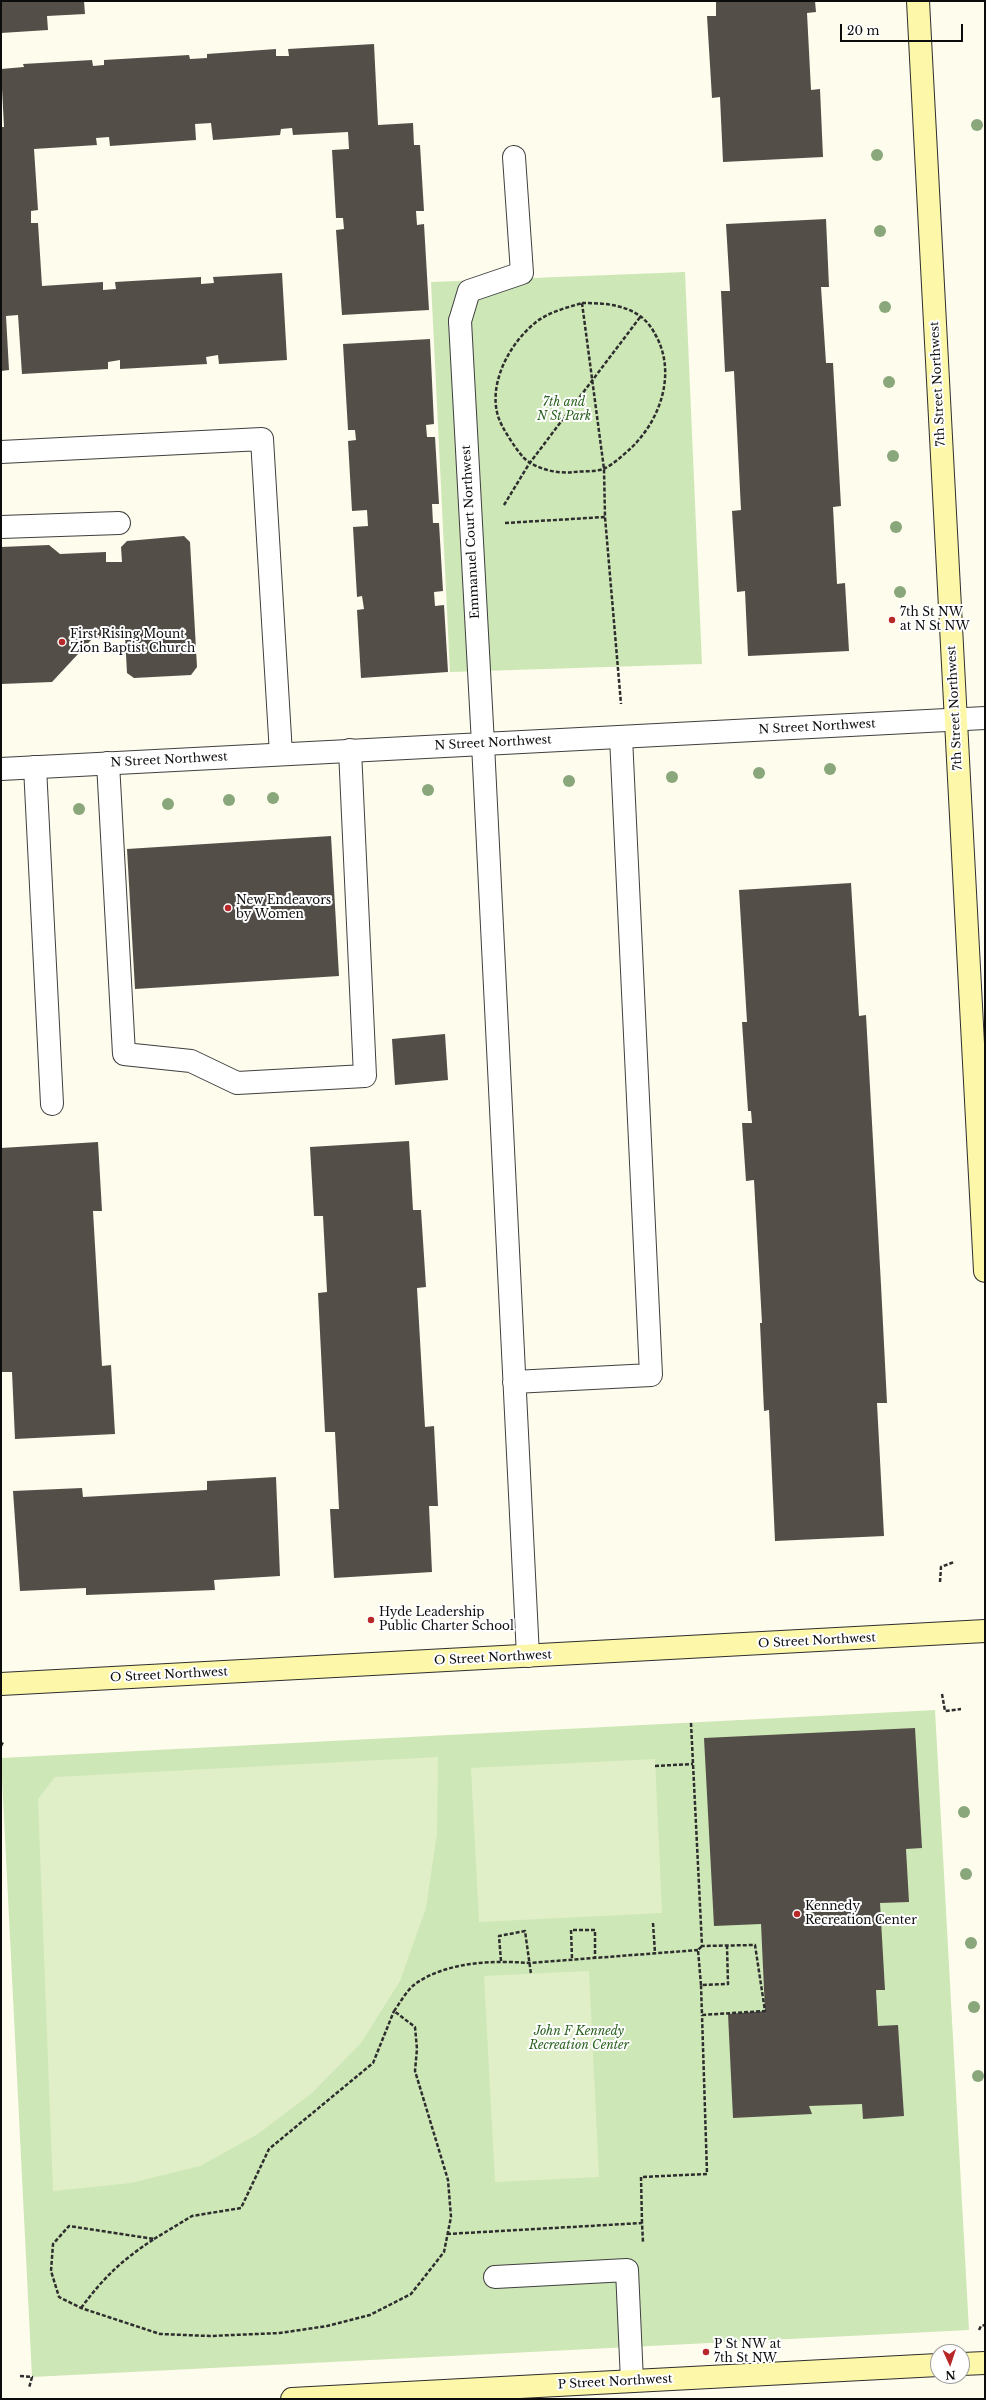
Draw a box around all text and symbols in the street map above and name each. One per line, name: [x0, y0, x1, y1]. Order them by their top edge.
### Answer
scale bar: [842, 16, 965, 42]
text: 20 m: [847, 23, 879, 38]
street label: 7th Street Northwest: [928, 321, 948, 447]
park label: 7th and N St Park: [537, 396, 591, 424]
street label: Emmanuel Court Northwest: [459, 445, 483, 619]
place label: 7th St NW at N St NW: [900, 606, 969, 634]
marker: 7th St NW at N St NW: [887, 615, 897, 625]
place label: First Rising Mount Zion Baptist Church: [70, 628, 195, 656]
marker: First Rising Mount Zion Baptist Church: [57, 637, 67, 647]
street label: 7th Street Northwest: [945, 645, 965, 771]
street label: N Street Northwest: [758, 717, 876, 737]
street label: N Street Northwest: [434, 733, 552, 753]
street label: N Street Northwest: [110, 750, 228, 770]
place label: New Endeavors by Women: [236, 894, 331, 922]
marker: New Endeavors by Women: [223, 903, 233, 913]
place label: Hyde Leadership Public Charter School: [379, 1606, 514, 1634]
marker: Hyde Leadership Public Charter School: [366, 1615, 376, 1625]
street label: O Street Northwest: [758, 1631, 876, 1651]
street label: O Street Northwest: [434, 1648, 552, 1668]
street label: O Street Northwest: [110, 1665, 228, 1685]
place label: Kennedy Recreation Center: [805, 1900, 917, 1928]
marker: Kennedy Recreation Center: [792, 1909, 802, 1919]
park label: John F Kennedy Recreation Center: [529, 2025, 629, 2053]
place label: P St NW at 7th St NW: [714, 2338, 781, 2366]
north arrow: [930, 2344, 970, 2384]
marker: P St NW at 7th St NW: [701, 2347, 711, 2357]
text: N: [945, 2368, 956, 2382]
street label: P Street Northwest: [557, 2372, 673, 2392]

